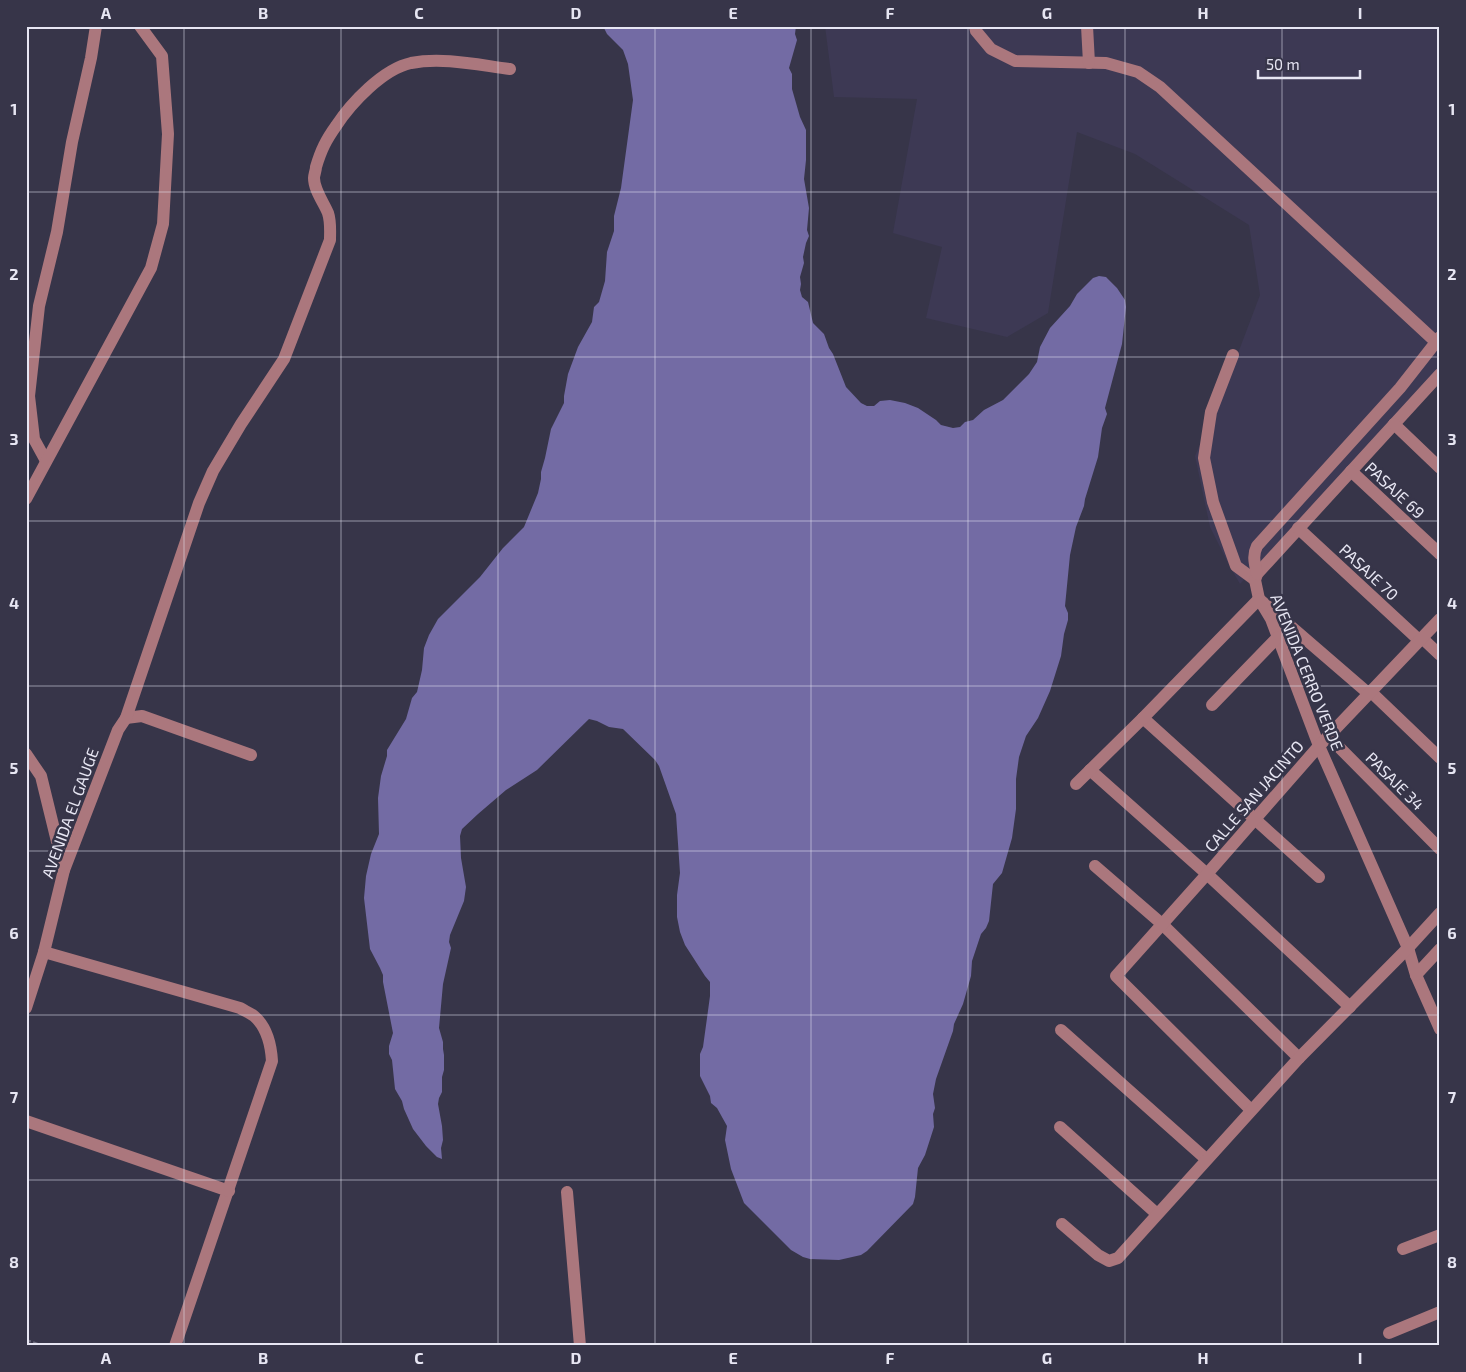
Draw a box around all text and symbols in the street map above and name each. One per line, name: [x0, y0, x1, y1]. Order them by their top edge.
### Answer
text: A: [101, 3, 112, 22]
text: B: [258, 3, 268, 22]
text: C: [414, 3, 424, 22]
text: D: [571, 3, 582, 22]
text: E: [728, 3, 738, 22]
text: F: [886, 3, 895, 22]
text: G: [1042, 3, 1052, 22]
text: H: [1197, 3, 1209, 22]
text: I: [1358, 3, 1362, 22]
scale bar: [1258, 48, 1361, 80]
text: 50 m: [1266, 55, 1300, 73]
text: 1: [11, 99, 17, 118]
text: 1: [1449, 99, 1455, 118]
text: 2: [9, 264, 19, 283]
text: 2: [1447, 264, 1457, 283]
text: 3: [9, 429, 19, 448]
text: 3: [1447, 429, 1457, 448]
street label: PASAJE 69: [1362, 457, 1429, 522]
street label: PASAJE 70: [1336, 540, 1403, 604]
street label: AVENIDA CERRO VERDE: [1267, 591, 1348, 753]
text: 4: [9, 593, 19, 612]
text: 4: [1447, 593, 1457, 612]
street label: CALLE SAN JACINTO: [1200, 736, 1307, 855]
street label: AVENIDA EL GAUGE: [37, 745, 102, 881]
street label: PASAJE 34: [1362, 748, 1429, 814]
text: 5: [10, 758, 19, 777]
text: 5: [1448, 758, 1457, 777]
text: 6: [9, 923, 19, 942]
text: 6: [1447, 923, 1457, 942]
text: 7: [10, 1087, 19, 1106]
text: 7: [1448, 1087, 1457, 1106]
text: 8: [9, 1252, 19, 1271]
text: 8: [1447, 1252, 1457, 1271]
text: A: [101, 1348, 112, 1367]
text: B: [258, 1348, 268, 1367]
text: C: [414, 1348, 424, 1367]
text: D: [571, 1348, 582, 1367]
text: E: [728, 1348, 738, 1367]
text: F: [886, 1348, 895, 1367]
text: G: [1042, 1348, 1052, 1367]
text: H: [1197, 1348, 1209, 1367]
text: I: [1358, 1348, 1362, 1367]

